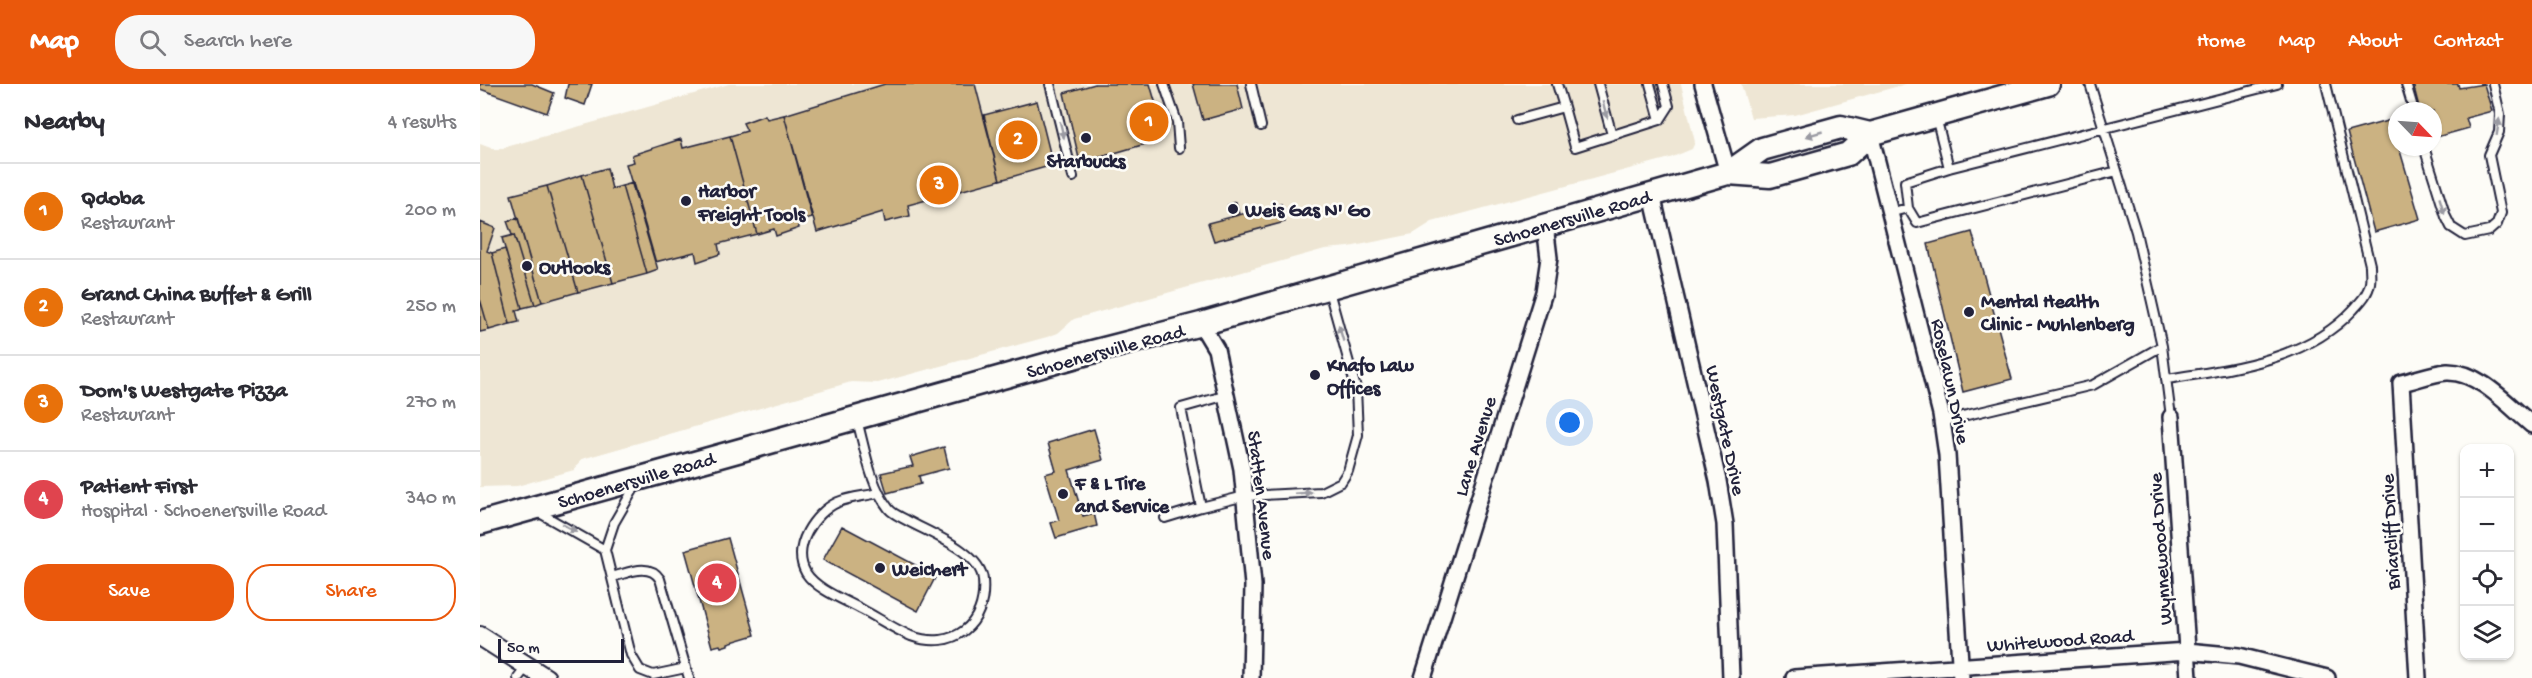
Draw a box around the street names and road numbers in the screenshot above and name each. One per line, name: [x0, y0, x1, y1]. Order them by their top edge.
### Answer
street label: Schoenersville Road: [1492, 186, 1656, 254]
street label: Roselawn Drive: [1924, 317, 1973, 447]
street label: Schoenersville Road: [1024, 321, 1190, 386]
street label: Westgate Drive: [1699, 364, 1749, 498]
street label: Lane Avenue: [1451, 394, 1504, 500]
street label: Statten Avenue: [1240, 430, 1279, 562]
street label: Schoenersville Road: [556, 448, 720, 516]
street label: Wynnewood Drive: [2146, 471, 2179, 626]
street label: Briarcliff Drive: [2378, 473, 2407, 591]
street label: Whitewood Road: [1986, 626, 2137, 659]

